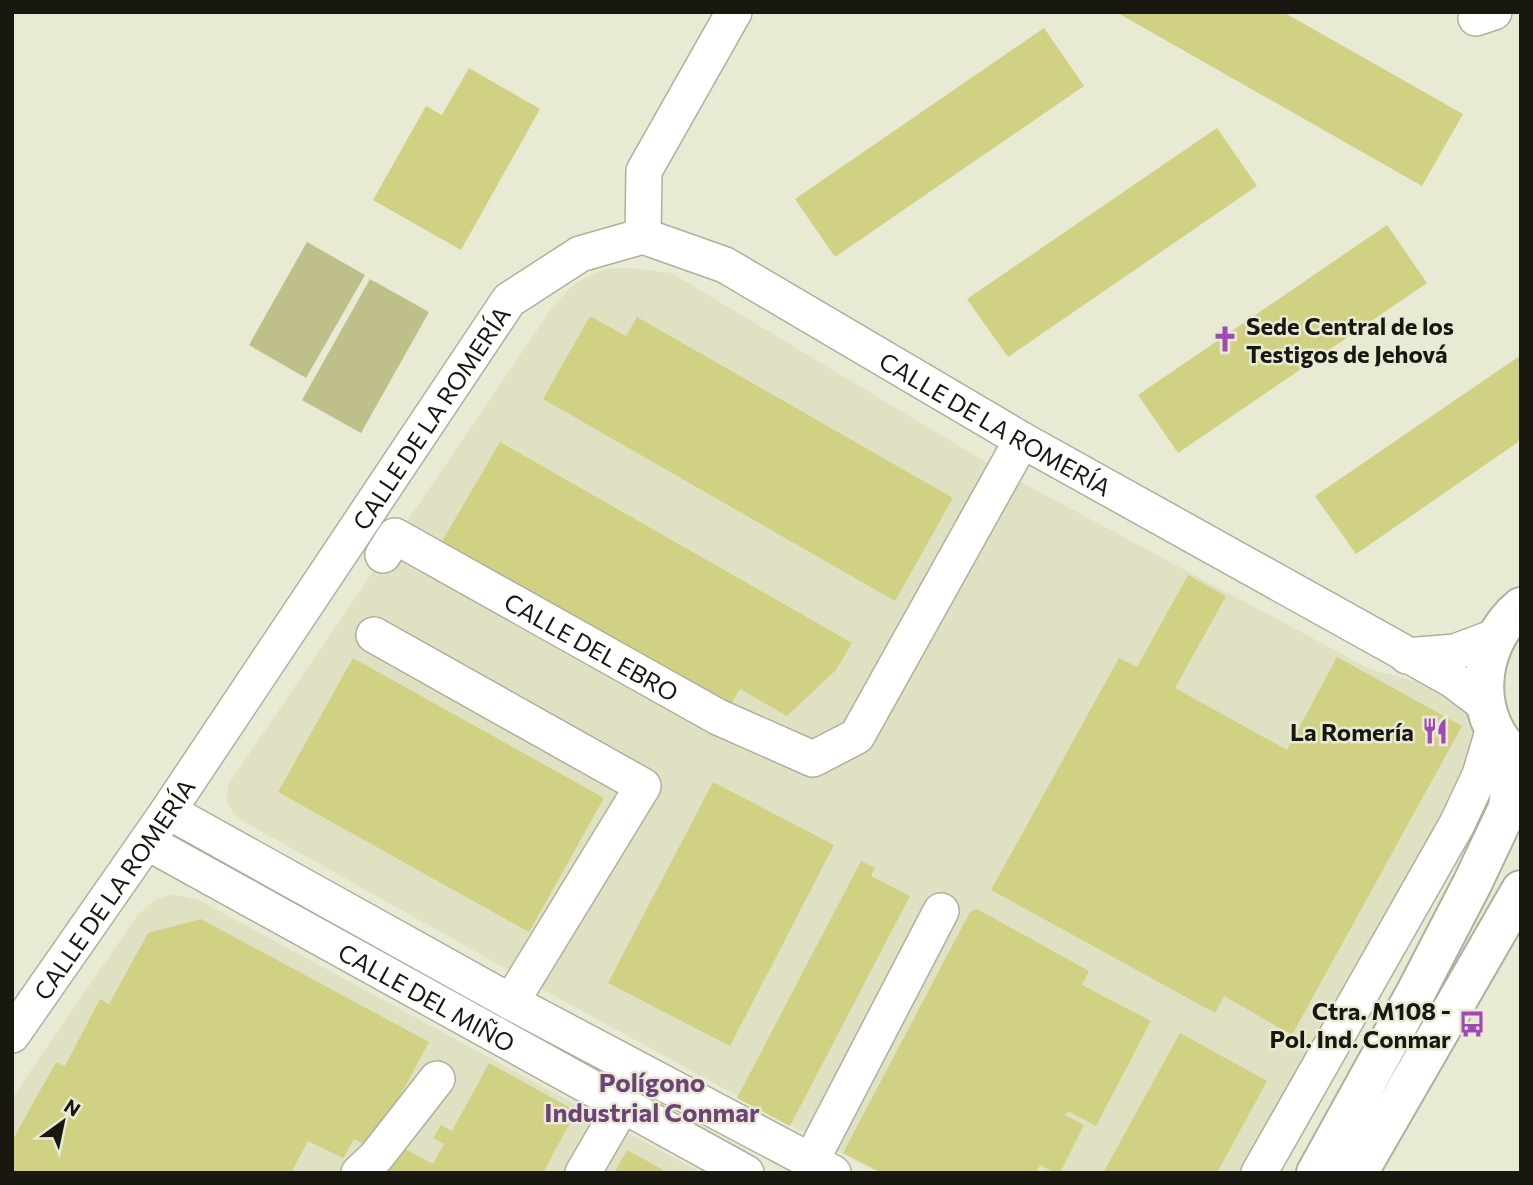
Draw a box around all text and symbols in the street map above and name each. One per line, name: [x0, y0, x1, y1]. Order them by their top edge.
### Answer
street label: CALLE DE LA ROMERÍA: [346, 300, 515, 535]
place label: Sede Central de los Testigos de Jehová: [1246, 311, 1454, 368]
church icon: Sede Central de los Testigos de Jehová: [1210, 324, 1240, 354]
street label: CALLE DE LA ROMERÍA: [875, 345, 1116, 501]
street label: CALLE DEL EBRO: [500, 586, 684, 707]
restaurant icon: La Romería: [1420, 716, 1450, 746]
place label: La Romería: [1290, 717, 1414, 746]
street label: CALLE DE LA ROMERÍA: [27, 773, 200, 1005]
street label: CALLE DEL MIÑO: [334, 936, 520, 1057]
place label: Ctra. M108 - Pol. Ind. Conmar: [1269, 996, 1451, 1053]
bus stop icon: Ctra. M108 - Pol. Ind. Conmar: [1457, 1009, 1487, 1039]
district label: Polígono Industrial Conmar: [544, 1066, 760, 1127]
north arrow: [28, 1087, 98, 1157]
text: N: [60, 1094, 85, 1121]

